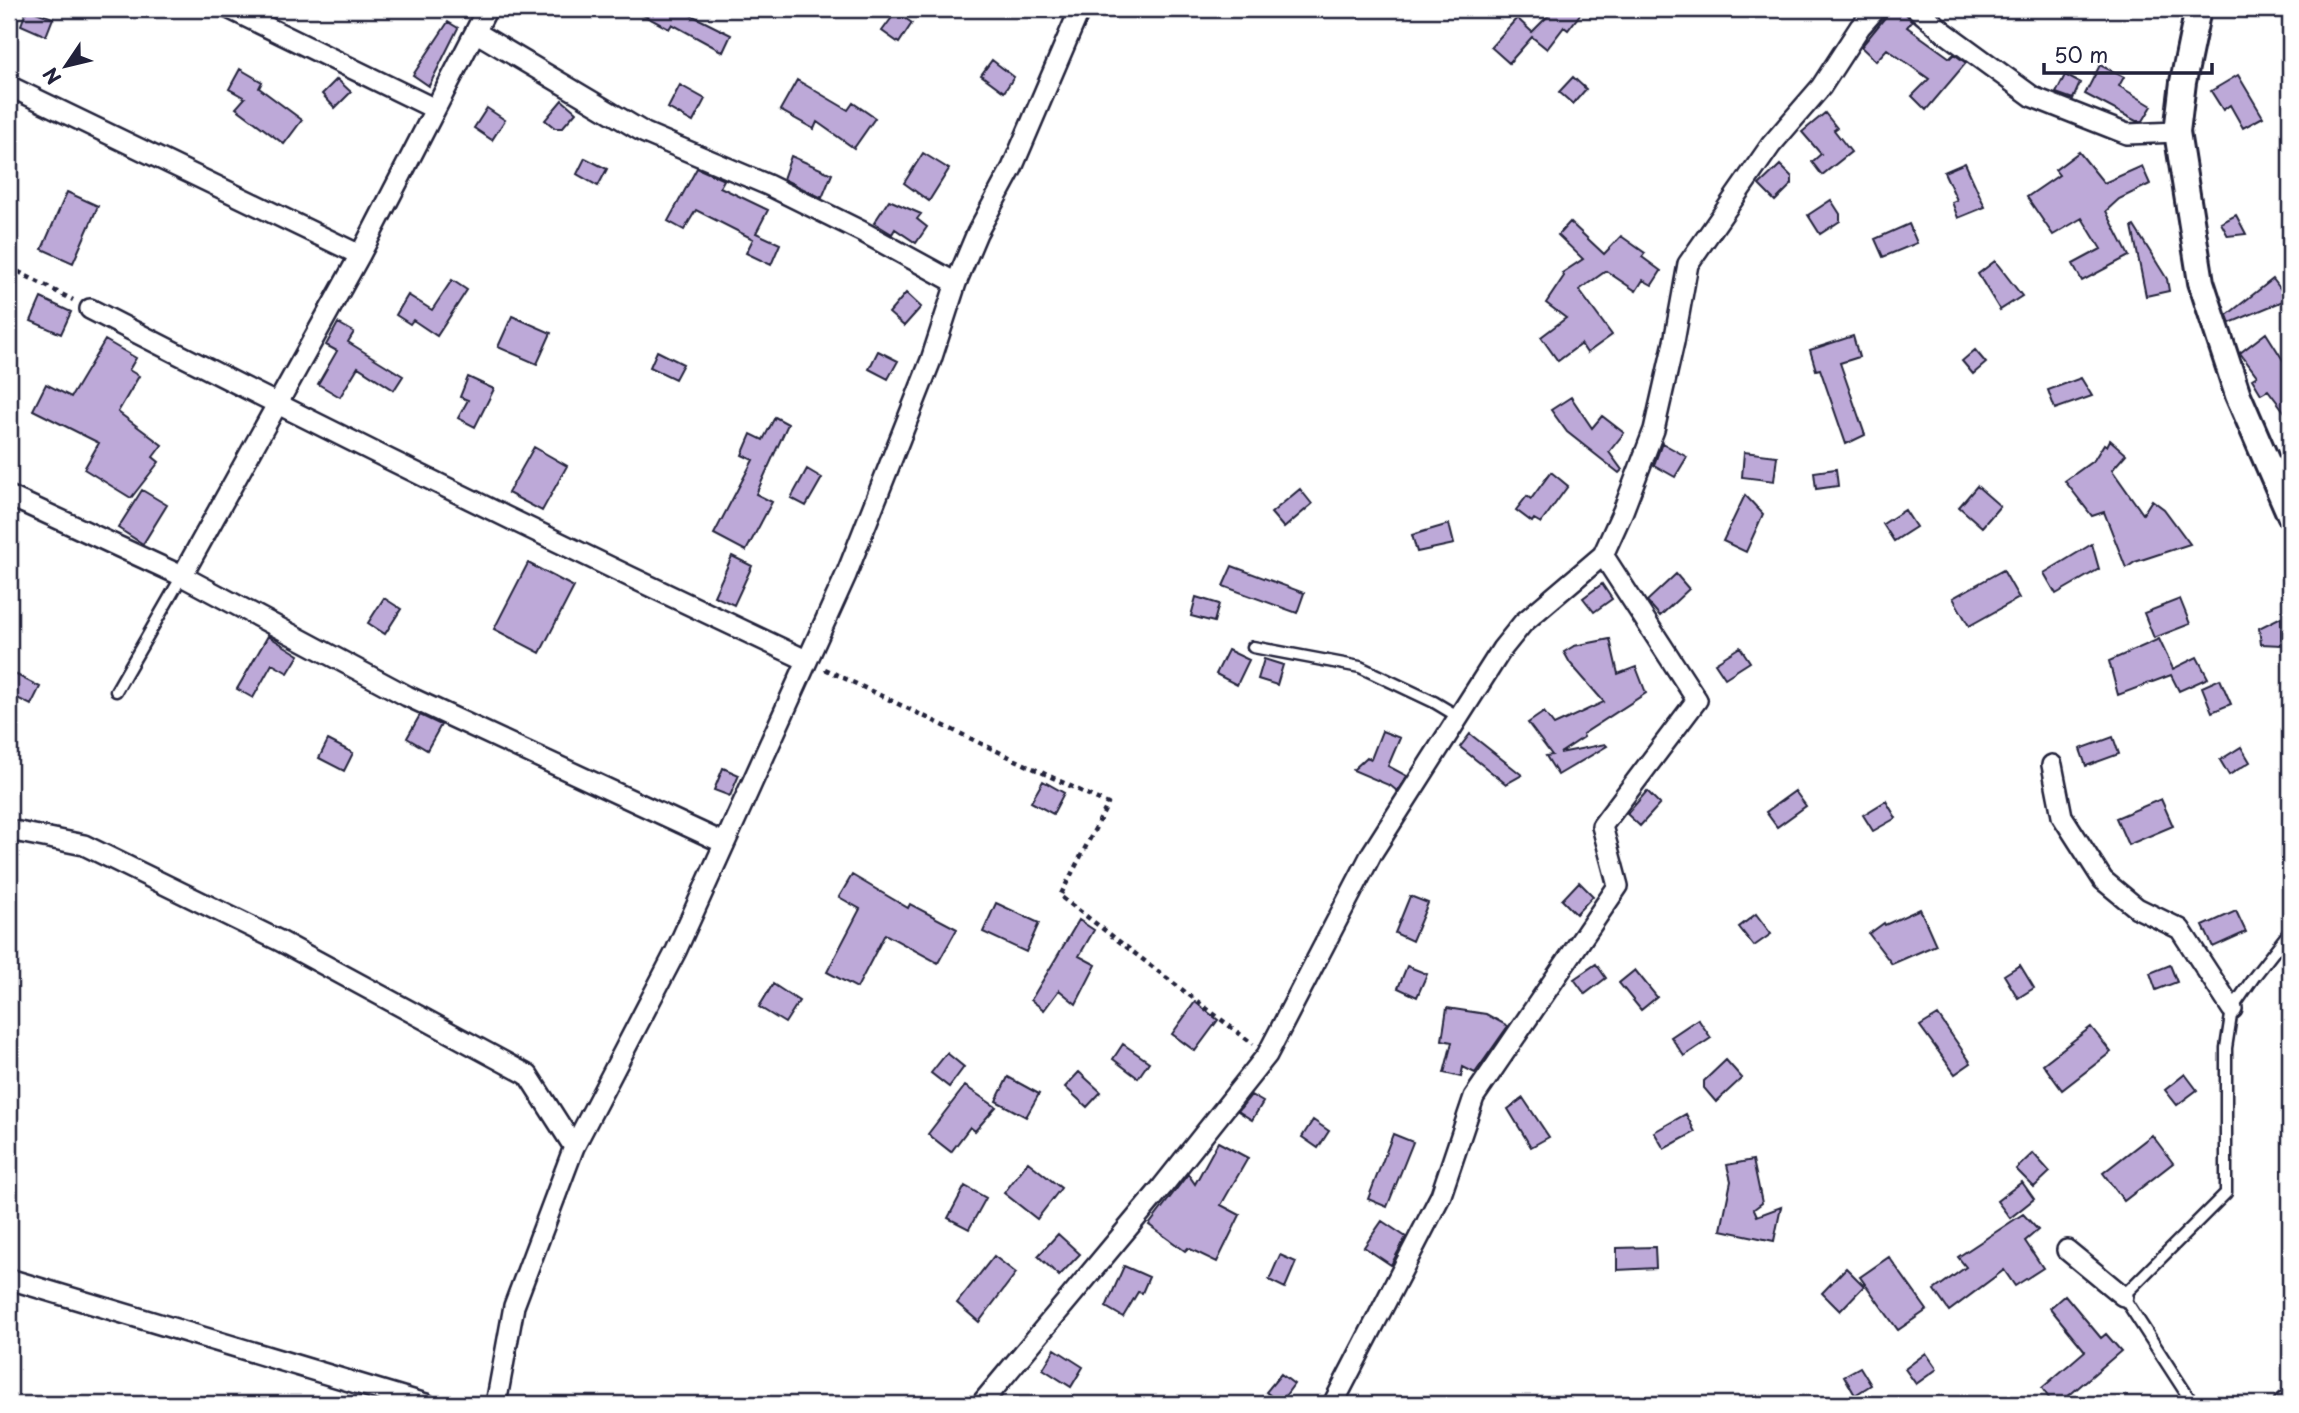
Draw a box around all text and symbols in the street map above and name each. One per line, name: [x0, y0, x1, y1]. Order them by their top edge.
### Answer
north arrow: [32, 32, 102, 102]
scale bar: [2044, 32, 2212, 76]
text: 50 m: [2054, 38, 2108, 70]
text: N: [35, 62, 67, 91]

